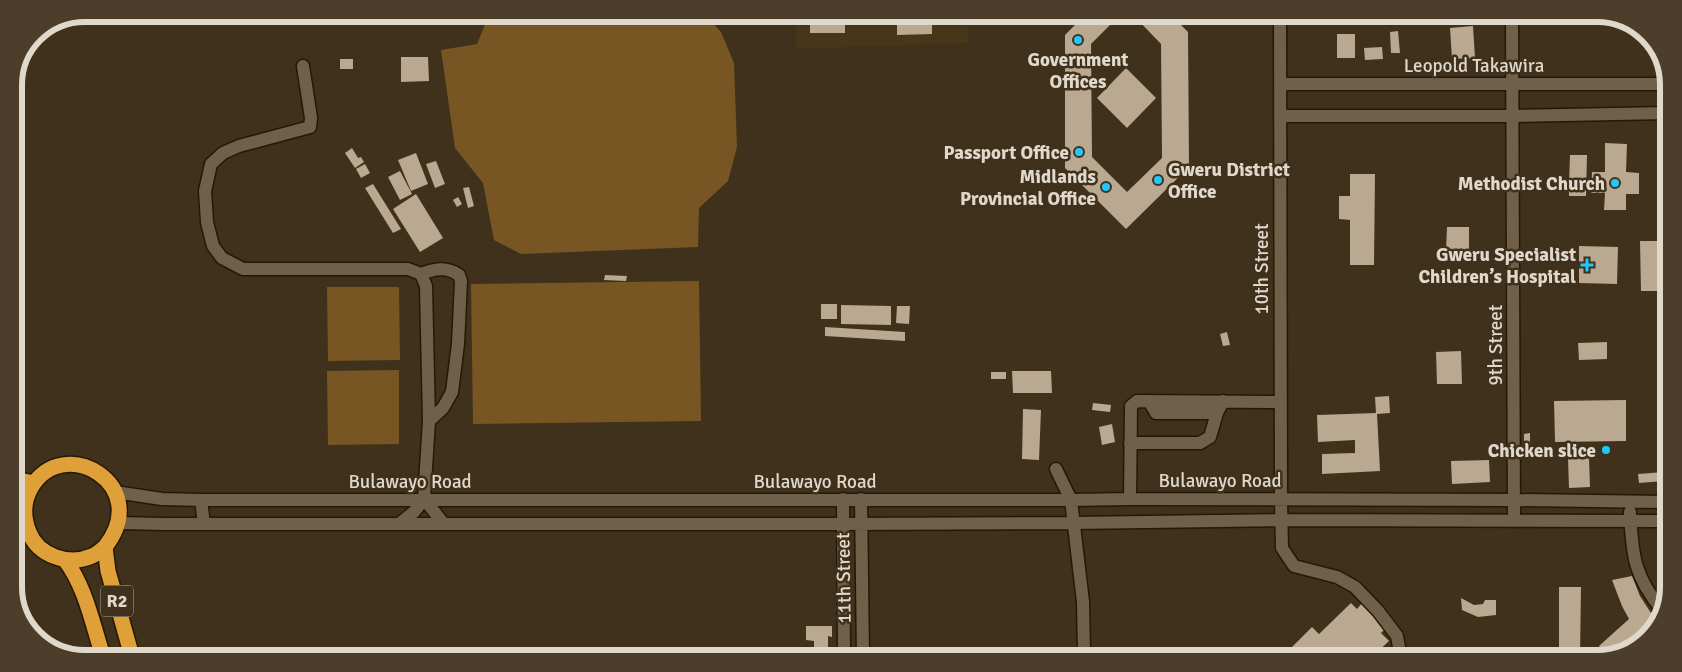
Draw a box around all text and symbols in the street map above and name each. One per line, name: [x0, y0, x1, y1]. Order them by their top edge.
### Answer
marker: Government Offices: [1072, 34, 1084, 46]
place label: Government Offices: [1028, 48, 1128, 94]
street label: Leopold Takawira: [1404, 54, 1544, 78]
place label: Passport Office: [943, 141, 1069, 165]
marker: Passport Office: [1073, 146, 1085, 158]
place label: Gweru District Office: [1168, 158, 1290, 204]
place label: Midlands Provincial Office: [960, 165, 1096, 211]
place label: Methodist Church: [1458, 172, 1605, 196]
marker: Gweru District Office: [1152, 174, 1164, 186]
marker: Methodist Church: [1609, 177, 1621, 189]
marker: Midlands Provincial Office: [1100, 181, 1112, 193]
street label: 10th Street: [1250, 223, 1274, 315]
place label: Gweru Specialist Children’s Hospital: [1419, 243, 1576, 289]
marker: Gweru Specialist Children’s Hospital: [1580, 258, 1594, 272]
street label: 9th Street: [1484, 304, 1508, 385]
place label: Chicken slice: [1488, 439, 1596, 463]
marker: Chicken slice: [1600, 444, 1612, 456]
street label: Bulawayo Road: [1158, 469, 1282, 493]
street label: Bulawayo Road: [348, 470, 472, 494]
street label: Bulawayo Road: [753, 470, 877, 494]
street label: 11th Street: [831, 532, 857, 624]
road number: R2: [101, 586, 133, 616]

